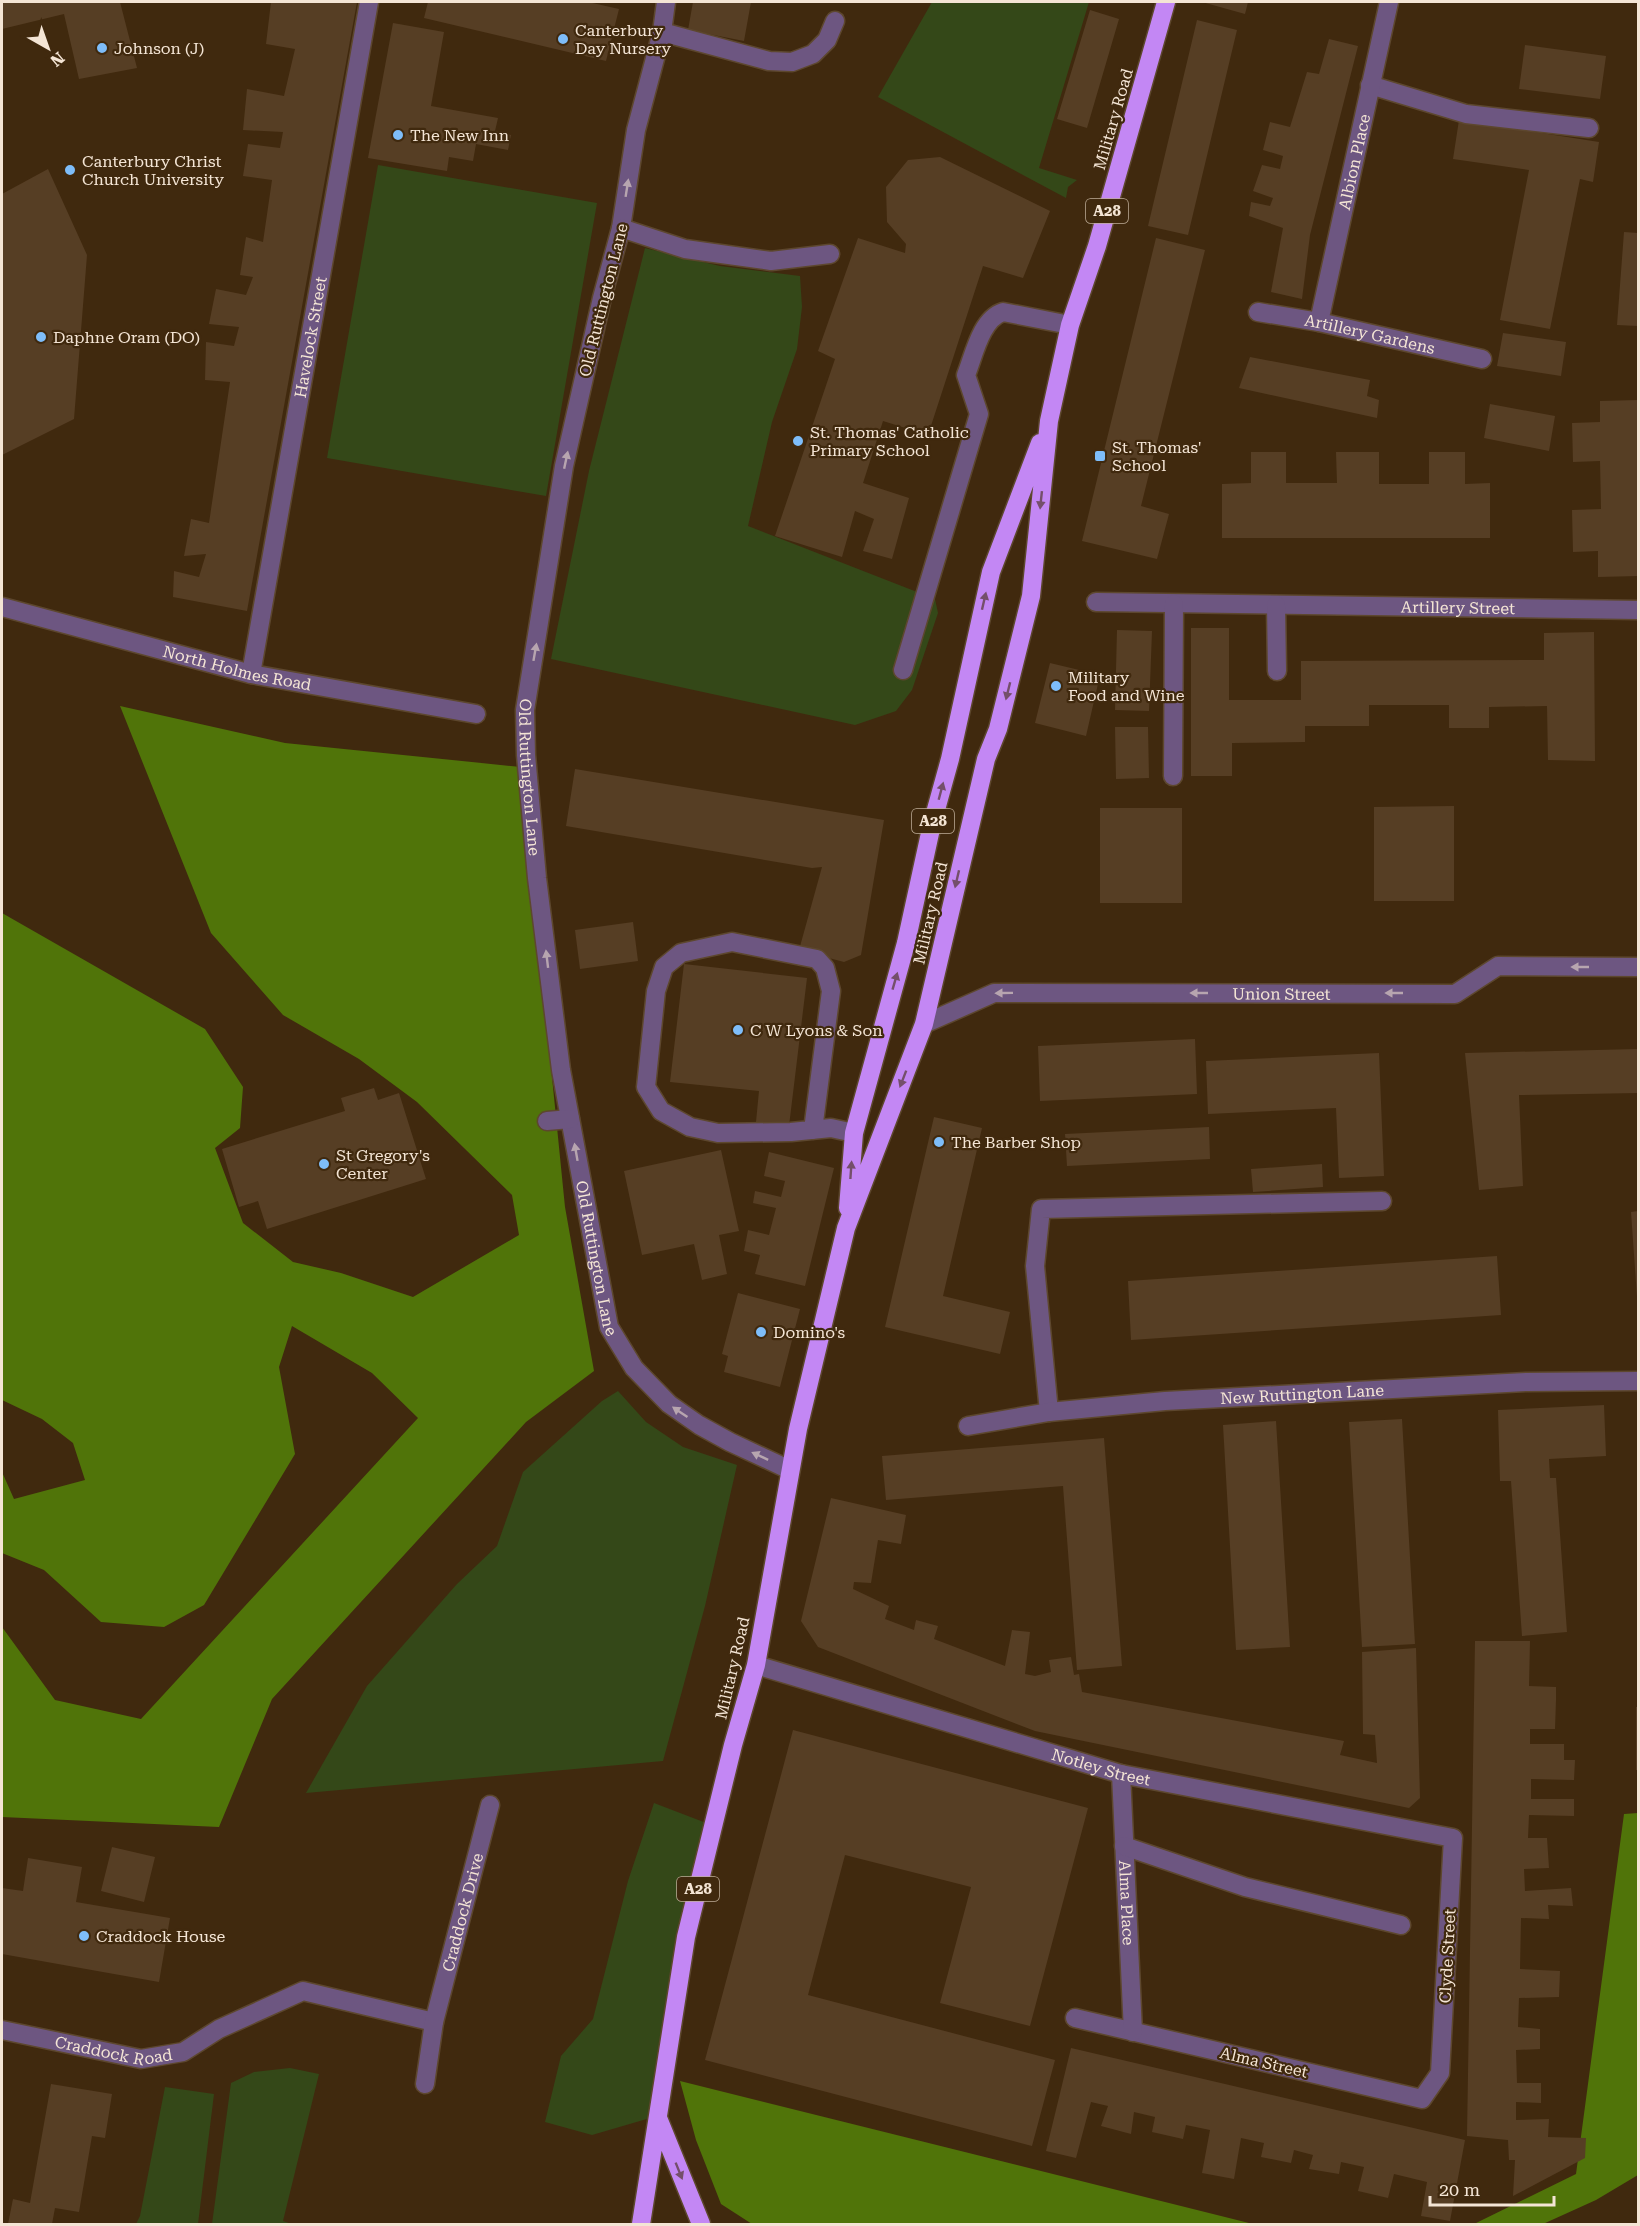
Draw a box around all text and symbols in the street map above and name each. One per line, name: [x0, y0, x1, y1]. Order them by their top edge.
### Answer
north arrow: [18, 18, 78, 78]
place label: Canterbury Day Nursery: [575, 21, 672, 58]
marker: Canterbury Day Nursery: [556, 32, 570, 46]
place label: Johnson (J): [114, 39, 204, 58]
marker: Johnson (J): [95, 41, 109, 55]
text: N: [46, 48, 68, 70]
street label: Military Road: [1090, 66, 1137, 172]
street label: Albion Place: [1335, 112, 1374, 212]
place label: The New Inn: [410, 126, 509, 145]
marker: The New Inn: [391, 128, 405, 142]
place label: Canterbury Christ Church University: [82, 152, 224, 189]
marker: Canterbury Christ Church University: [63, 163, 77, 177]
one-way arrow: [623, 178, 632, 197]
road number: A28: [1086, 199, 1128, 223]
street label: Old Ruttington Lane: [575, 221, 632, 379]
street label: Havelock Street: [291, 275, 331, 399]
street label: Artillery Gardens: [1303, 311, 1437, 358]
place label: Daphne Oram (DO): [53, 328, 200, 347]
marker: Daphne Oram (DO): [34, 330, 48, 344]
place label: St. Thomas' Catholic Primary School: [810, 423, 969, 460]
marker: St. Thomas' Catholic Primary School: [791, 434, 805, 448]
place label: St. Thomas' School: [1112, 438, 1202, 475]
marker: St. Thomas' School: [1093, 449, 1107, 463]
one-way arrow: [562, 450, 571, 469]
one-way arrow: [1036, 490, 1046, 509]
one-way arrow: [980, 591, 989, 610]
street label: Artillery Street: [1401, 598, 1515, 618]
street label: North Holmes Road: [161, 642, 313, 695]
one-way arrow: [531, 643, 540, 662]
place label: Military Food and Wine: [1068, 668, 1185, 705]
marker: Military Food and Wine: [1049, 679, 1063, 693]
one-way arrow: [1002, 682, 1012, 700]
street label: Old Ruttington Lane: [515, 697, 544, 857]
one-way arrow: [937, 782, 946, 800]
road number: A28: [912, 809, 954, 833]
street label: Military Road: [909, 860, 952, 966]
one-way arrow: [952, 870, 962, 889]
one-way arrow: [542, 950, 552, 969]
one-way arrow: [1571, 962, 1590, 972]
one-way arrow: [891, 971, 900, 989]
street label: Union Street: [1232, 985, 1331, 1004]
one-way arrow: [1189, 988, 1208, 998]
one-way arrow: [1384, 988, 1403, 998]
one-way arrow: [994, 989, 1013, 998]
place label: C W Lyons & Son: [750, 1021, 883, 1040]
marker: C W Lyons & Son: [731, 1023, 745, 1037]
one-way arrow: [898, 1070, 907, 1088]
place label: The Barber Shop: [951, 1133, 1081, 1152]
marker: The Barber Shop: [932, 1135, 946, 1149]
one-way arrow: [571, 1143, 580, 1162]
place label: St Gregory's Center: [336, 1146, 430, 1183]
marker: St Gregory's Center: [317, 1157, 331, 1171]
one-way arrow: [846, 1160, 856, 1179]
street label: Old Ruttington Lane: [572, 1179, 621, 1340]
place label: Domino's: [773, 1323, 846, 1342]
marker: Domino's: [754, 1325, 768, 1339]
street label: New Ruttington Lane: [1220, 1380, 1385, 1408]
one-way arrow: [673, 1406, 689, 1418]
one-way arrow: [752, 1452, 769, 1461]
street label: Military Road: [711, 1615, 754, 1721]
street label: Notley Street: [1049, 1745, 1152, 1789]
street label: Craddock Drive: [438, 1851, 487, 1974]
street label: Alma Place: [1115, 1860, 1138, 1946]
road number: A28: [677, 1877, 719, 1901]
street label: Clyde Street: [1436, 1908, 1459, 2004]
place label: Craddock House: [96, 1927, 225, 1946]
marker: Craddock House: [77, 1929, 91, 1943]
street label: Craddock Road: [53, 2032, 174, 2069]
street label: Alma Street: [1218, 2043, 1310, 2082]
one-way arrow: [674, 2162, 684, 2180]
scale bar: [1430, 2169, 1554, 2207]
text: 20 m: [1439, 2179, 1480, 2200]

